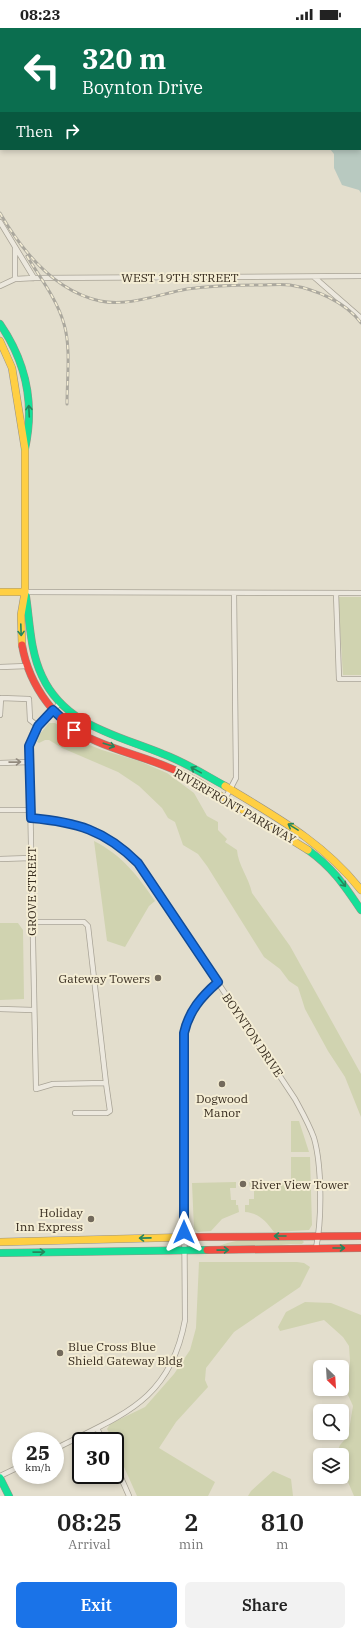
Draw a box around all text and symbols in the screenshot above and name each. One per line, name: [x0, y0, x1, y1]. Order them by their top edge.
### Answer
text: 08:23: [20, 5, 61, 24]
text: 320 m: [82, 40, 166, 77]
icon: left: [16, 44, 68, 96]
text: Boynton Drive: [82, 76, 203, 99]
icon: right: [61, 120, 83, 142]
text: Then: [16, 122, 53, 141]
street label: WEST 19TH STREET: [121, 270, 239, 285]
one-way arrow: [25, 405, 33, 418]
one-way arrow: [17, 623, 25, 636]
pin: [57, 713, 91, 747]
icon: arrive: [63, 719, 85, 741]
one-way arrow: [102, 742, 114, 750]
one-way arrow: [8, 759, 21, 766]
street label: RIVERFRONT PARKWAY: [171, 765, 299, 847]
one-way arrow: [190, 766, 202, 773]
one-way arrow: [287, 823, 299, 831]
street label: GROVE STREET: [24, 846, 39, 936]
one-way arrow: [338, 876, 347, 887]
place label: Gateway Towers: [58, 971, 150, 986]
marker: Gateway Towers: [153, 973, 163, 983]
street label: BOYNTON DRIVE: [219, 990, 287, 1080]
marker: Dogwood Manor: [217, 1079, 227, 1089]
place label: Dogwood Manor: [196, 1091, 248, 1120]
place label: River View Tower: [251, 1177, 349, 1192]
marker: River View Tower: [238, 1179, 248, 1189]
place label: Holiday Inn Express: [16, 1205, 84, 1234]
position arrow: [163, 1211, 205, 1253]
marker: Holiday Inn Express: [86, 1214, 96, 1224]
one-way arrow: [274, 1232, 287, 1240]
one-way arrow: [139, 1234, 152, 1242]
one-way arrow: [332, 1244, 345, 1252]
one-way arrow: [216, 1246, 229, 1254]
one-way arrow: [32, 1249, 45, 1256]
place label: Blue Cross Blue Shield Gateway Bldg: [68, 1339, 183, 1368]
marker: Blue Cross Blue Shield Gateway Bldg: [55, 1348, 65, 1358]
north arrow: [313, 1360, 349, 1396]
map controls: [313, 1360, 349, 1484]
button: search: [313, 1404, 349, 1440]
speed limit sign: 30: [72, 1432, 124, 1484]
text: 25: [26, 1439, 50, 1466]
button: layers: [313, 1448, 349, 1484]
text: km/h: [25, 1461, 51, 1474]
text: 08:25: [57, 1506, 122, 1538]
text: 2: [184, 1506, 198, 1538]
text: 810: [261, 1506, 304, 1538]
text: Arrival: [68, 1536, 111, 1553]
text: min: [179, 1536, 204, 1553]
text: m: [276, 1536, 289, 1553]
button: Exit: [16, 1582, 177, 1628]
button: Share: [185, 1582, 345, 1628]

